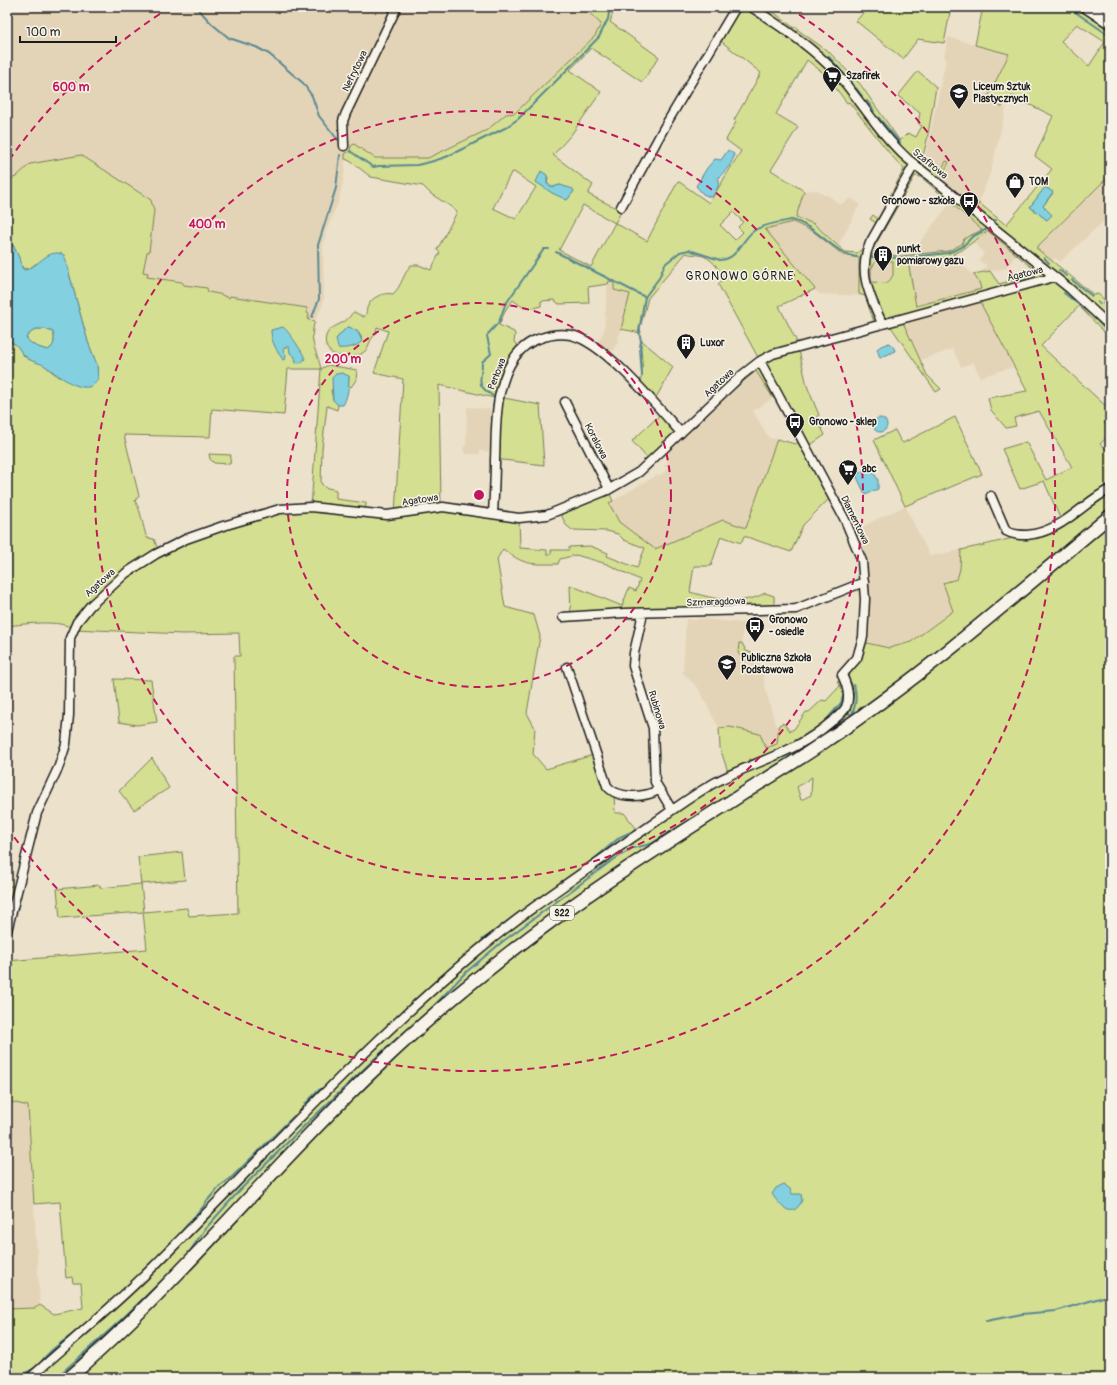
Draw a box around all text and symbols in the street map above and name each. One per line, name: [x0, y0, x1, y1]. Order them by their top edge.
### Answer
scale bar: [20, 18, 116, 44]
text: 100 m: [26, 25, 61, 40]
street label: Nefrytowa: [340, 48, 370, 94]
supermarket icon: Szafirek: [821, 65, 843, 93]
place label: Szafirek: [846, 70, 881, 82]
text: 600 m: [53, 80, 90, 95]
place label: Liceum Sztuk Plastycznych: [973, 81, 1031, 105]
school or university icon: Liceum Sztuk Plastycznych: [948, 82, 970, 110]
street label: Szafirowa: [910, 146, 950, 182]
shop icon: TOM: [1004, 171, 1026, 199]
place label: TOM: [1028, 176, 1048, 188]
bus stop icon: Gronowo - szkoła: [958, 190, 980, 218]
place label: Gronowo - szkoła: [882, 195, 955, 207]
text: 400 m: [188, 217, 226, 232]
place label: punkt pomiarowy gazu: [897, 243, 964, 267]
building icon: punkt pomiarowy gazu: [872, 244, 894, 272]
street label: Agatowa: [1006, 264, 1045, 284]
district label: GRONOWO GÓRNE: [685, 268, 795, 284]
building icon: Luxor: [675, 332, 697, 360]
place label: Luxor: [700, 337, 725, 349]
text: 200 m: [325, 352, 362, 367]
street label: Perłowa: [485, 356, 509, 392]
street label: Agatowa: [702, 366, 737, 400]
bus stop icon: Gronowo - sklep: [784, 411, 806, 439]
place label: Gronowo - sklep: [809, 416, 877, 428]
street label: Koralowa: [582, 421, 610, 461]
supermarket icon: abc: [837, 458, 859, 486]
place label: abc: [862, 463, 877, 475]
centre of rings: [472, 488, 486, 502]
street label: Agatowa: [401, 491, 439, 508]
street label: Diamentowa: [838, 494, 872, 547]
street label: Agatowa: [82, 566, 118, 600]
street label: Szmaragdowa: [686, 595, 746, 609]
place label: Gronowo - osiedle: [769, 614, 808, 638]
bus stop icon: Gronowo - osiedle: [744, 615, 766, 643]
place label: Publiczna Szkoła Podstawowa: [741, 652, 811, 676]
school or university icon: Publiczna Szkoła Podstawowa: [716, 653, 738, 681]
street label: Rubinowa: [645, 689, 669, 731]
road number: S22: [550, 906, 574, 920]

